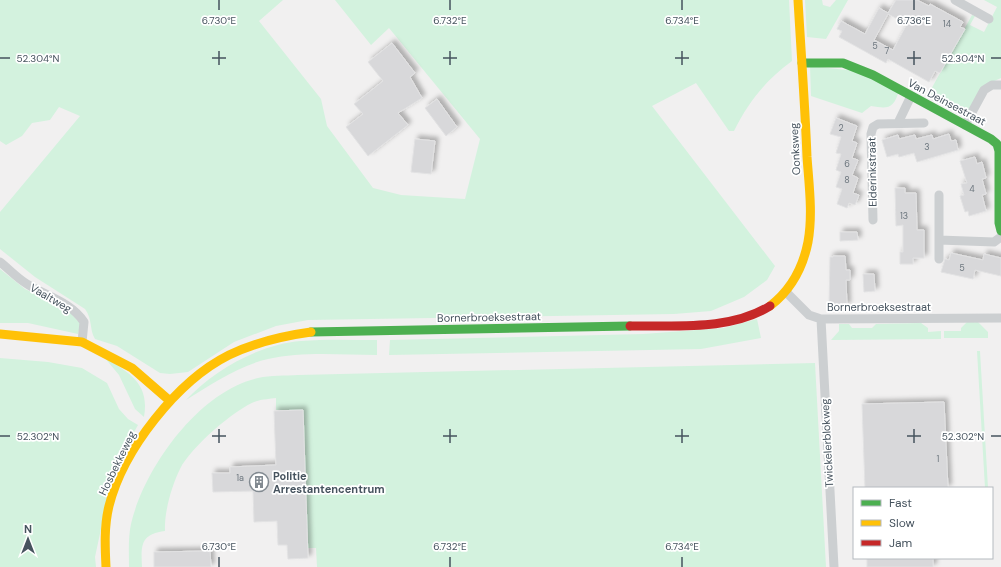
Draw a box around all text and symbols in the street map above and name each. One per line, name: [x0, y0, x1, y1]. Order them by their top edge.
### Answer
text: 6.730°E: [202, 14, 237, 27]
text: 6.732°E: [433, 14, 467, 27]
text: 6.734°E: [665, 14, 699, 27]
text: 6.736°E: [897, 14, 931, 27]
house number: 14: [943, 18, 952, 30]
house number: 5: [872, 40, 878, 52]
house number: 7: [885, 45, 890, 57]
text: 52.304°N: [17, 52, 59, 65]
text: 52.304°N: [942, 52, 984, 65]
street label: Van Deinsestraat: [906, 76, 988, 128]
street label: Oonksweg: [787, 122, 803, 176]
house number: 2: [838, 122, 844, 134]
street label: Elderinkstraat: [864, 137, 880, 207]
house number: 3: [924, 141, 930, 153]
house number: 6: [844, 158, 850, 170]
house number: 8: [844, 174, 850, 186]
house number: 4: [969, 183, 975, 195]
house number: 13: [900, 210, 908, 222]
house number: 5: [959, 262, 965, 274]
street label: Vaaltweg: [28, 280, 74, 316]
street label: Bornerbroeksestraat: [827, 300, 931, 314]
street label: Bornerbroeksestraat: [437, 309, 541, 325]
street label: Twickelerblokweg: [818, 398, 836, 488]
street label: Hosbekkeweg: [95, 429, 139, 497]
text: 52.302°N: [17, 430, 59, 443]
text: 52.302°N: [942, 430, 984, 443]
house number: 1: [937, 453, 940, 465]
place label: Politie Arrestantencentrum: [273, 469, 385, 496]
building icon: Politie Arrestantencentrum: [248, 471, 270, 493]
house number: 1a: [236, 472, 244, 484]
legend: [853, 487, 993, 559]
text: Fast: [889, 495, 912, 511]
text: Slow: [889, 515, 915, 531]
north arrow: [8, 519, 48, 559]
text: N: [24, 522, 32, 536]
text: Jam: [889, 535, 912, 551]
text: 6.730°E: [202, 540, 237, 553]
text: 6.732°E: [433, 540, 467, 553]
text: 6.734°E: [665, 540, 699, 553]

